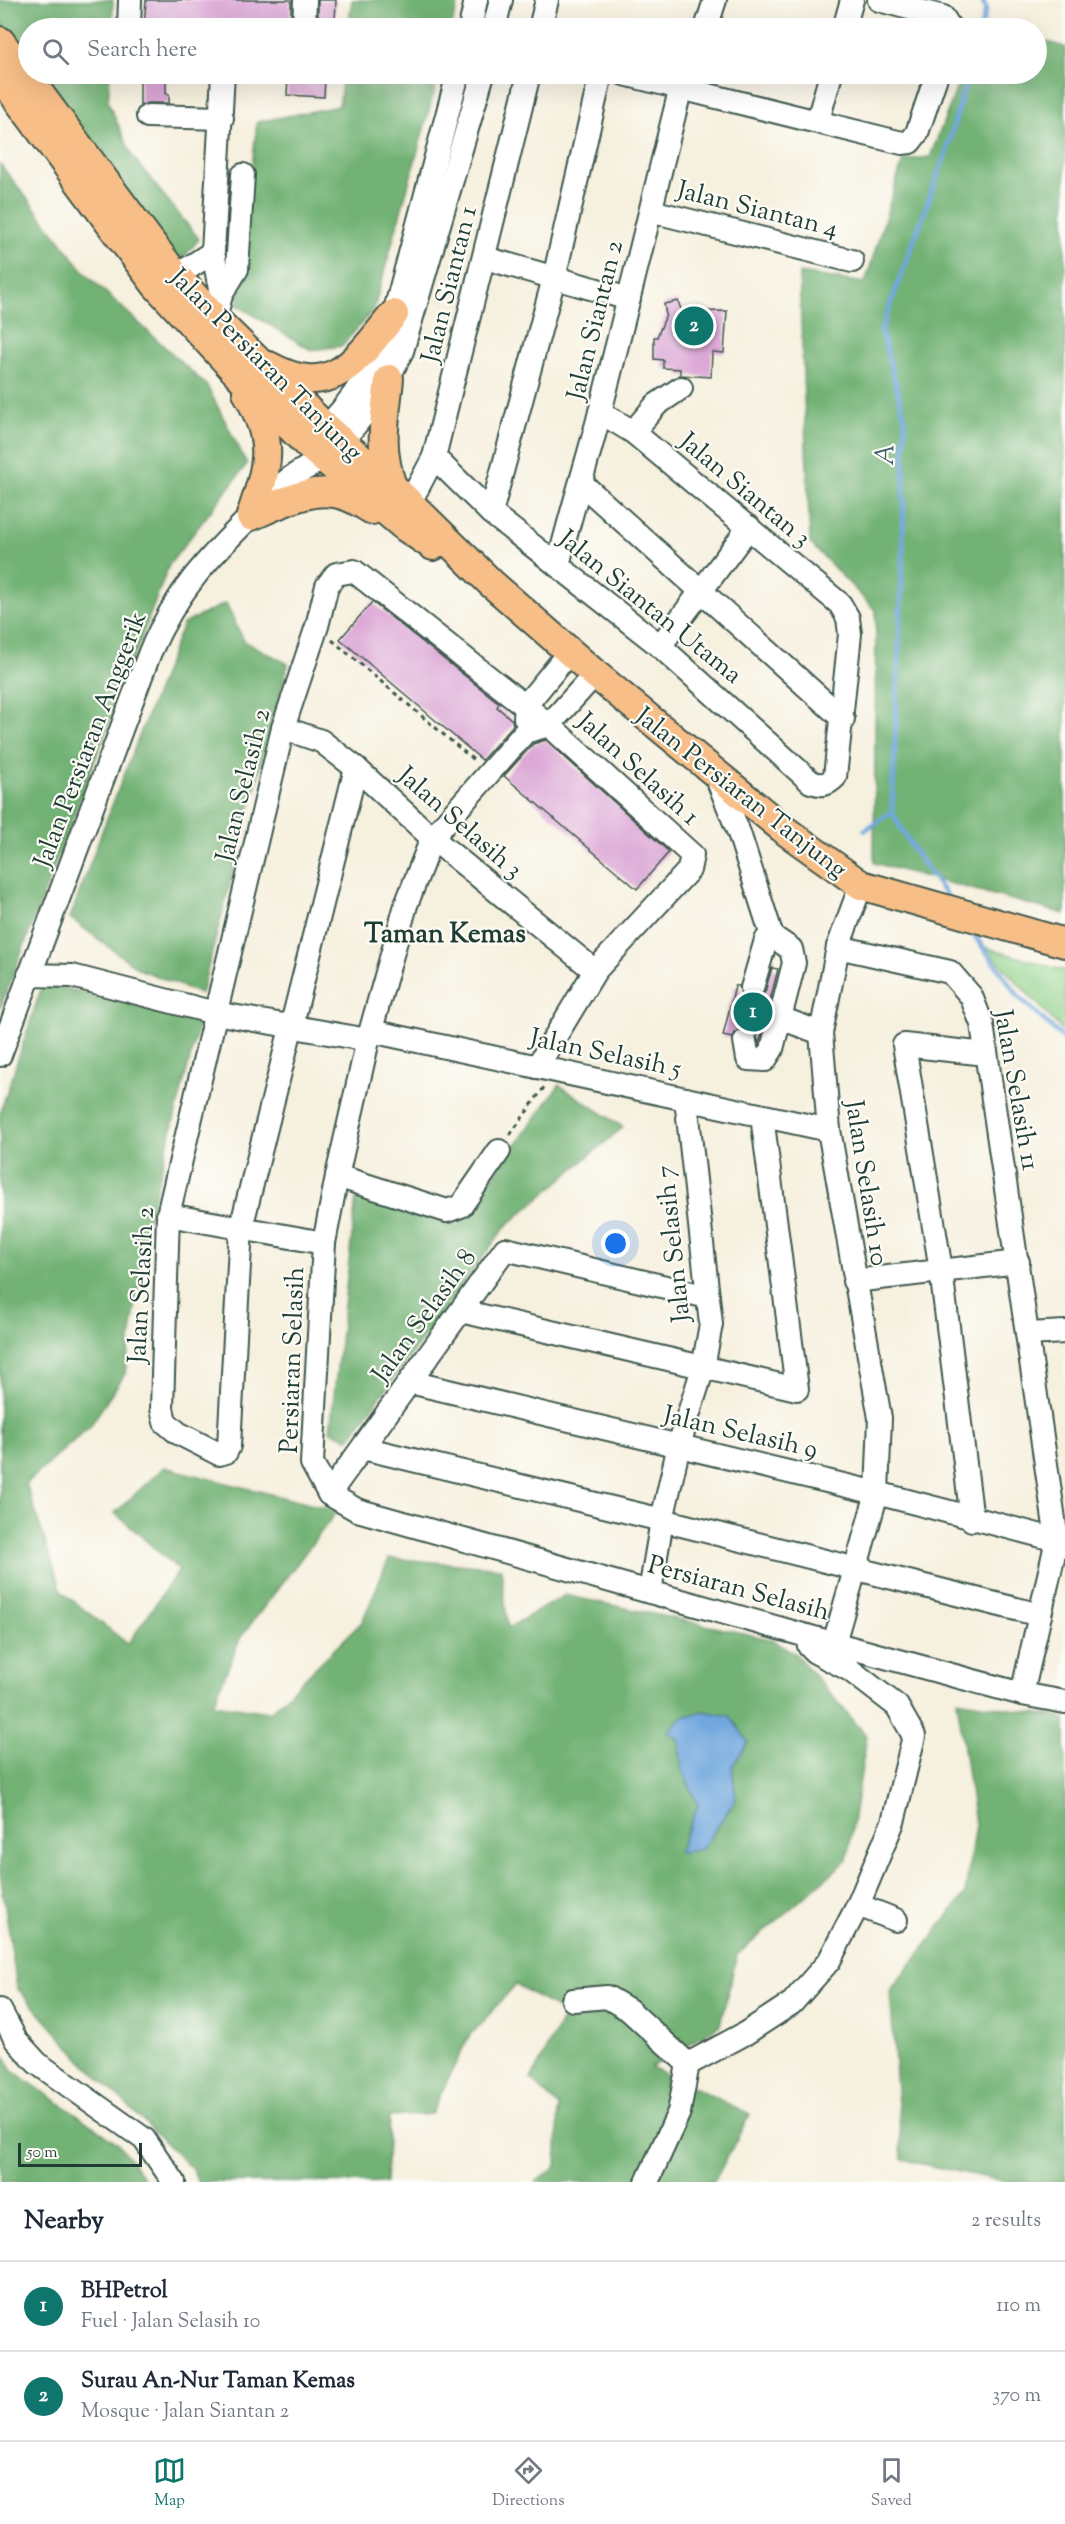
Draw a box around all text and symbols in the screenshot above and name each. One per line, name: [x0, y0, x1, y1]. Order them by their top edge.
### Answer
search box: [18, 18, 1047, 84]
icon: search: [39, 35, 72, 68]
text: Search here: [87, 35, 197, 67]
street label: Jalan Siantan 4: [671, 172, 842, 248]
street label: Jalan Siantan 1: [413, 202, 488, 369]
street label: Jalan Siantan 2: [558, 237, 634, 406]
street label: Jalan Persiaran Tanjung: [159, 259, 370, 471]
pin: 2: [674, 304, 714, 348]
street label: Jalan Siantan 3: [669, 423, 818, 557]
water label: A: [867, 444, 906, 466]
street label: Jalan Siantan Utama: [548, 521, 749, 694]
street label: Jalan Persiaran Anggerik: [25, 606, 157, 875]
street label: Jalan Persiaran Tanjung: [625, 698, 854, 889]
street label: Jalan Selasih 1: [566, 703, 707, 835]
street label: Jalan Selasih 2: [207, 705, 281, 868]
street label: Jalan Selasih 3: [387, 758, 530, 889]
district label: Taman Kemas: [364, 916, 526, 955]
pin: 1: [734, 990, 772, 1034]
street label: Jalan Selasih 11: [983, 1005, 1048, 1174]
street label: Jalan Selasih 5: [525, 1020, 685, 1089]
street label: Jalan Selasih 10: [834, 1096, 897, 1269]
street label: Jalan Selasih 7: [648, 1163, 701, 1326]
street label: Jalan Selasih 2: [120, 1206, 165, 1366]
your location: [601, 1229, 630, 1258]
street label: Jalan Selasih 8: [363, 1242, 486, 1393]
street label: Persiaran Selasih: [272, 1266, 315, 1454]
street label: Jalan Selasih 9: [658, 1397, 821, 1469]
street label: Persiaran Selasih: [643, 1547, 833, 1631]
scale bar: [18, 2140, 142, 2168]
text: 50 m: [27, 2142, 58, 2165]
text: Nearby: [24, 2203, 104, 2240]
text: 2 results: [971, 2207, 1041, 2236]
text: BHPetrol: [81, 2276, 168, 2308]
text: 1: [40, 2292, 47, 2321]
text: 110 m: [996, 2292, 1041, 2321]
text: Fuel · Jalan Selasih 10: [81, 2308, 260, 2337]
text: Surau An-Nur Taman Kemas: [81, 2366, 355, 2398]
text: 2: [39, 2382, 48, 2411]
text: 370 m: [992, 2382, 1041, 2411]
text: Mosque · Jalan Siantan 2: [81, 2398, 289, 2427]
tab: Map: [153, 2454, 186, 2513]
tab: Directions: [492, 2454, 565, 2513]
tab: Saved: [871, 2454, 912, 2513]

